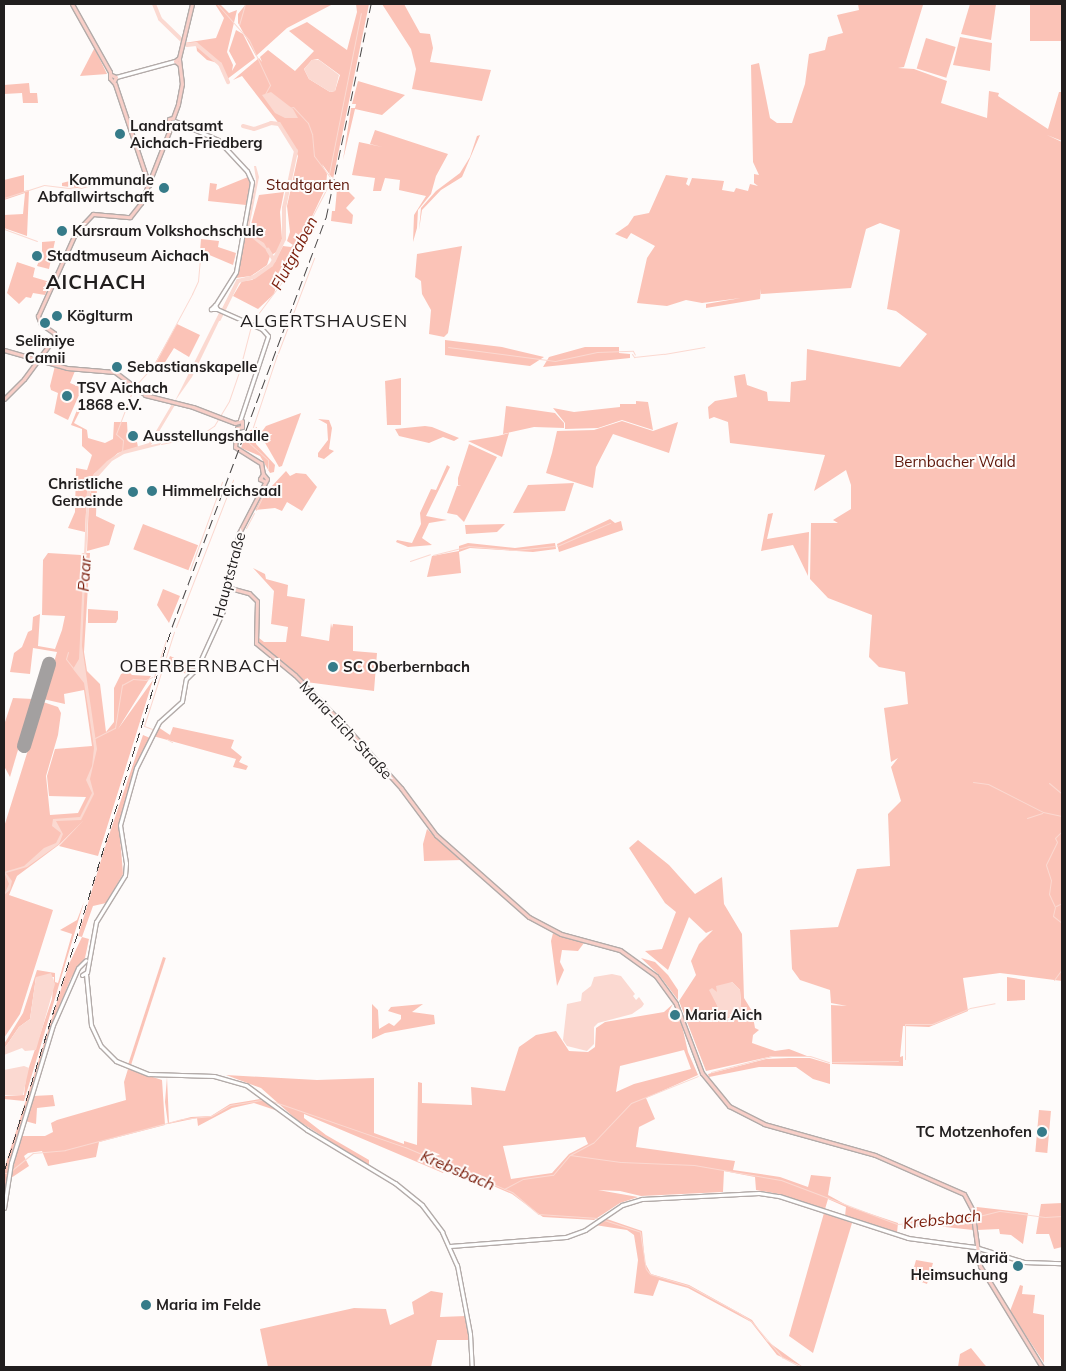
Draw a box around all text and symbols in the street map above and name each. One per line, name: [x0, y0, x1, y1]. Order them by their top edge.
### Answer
place label: Landratsamt Aichach-Friedberg: [130, 116, 263, 151]
marker: Landratsamt Aichach-Friedberg: [114, 128, 126, 140]
place label: Kommunale Abfallwirtschaft: [38, 170, 154, 205]
park label: Stadtgarten: [266, 176, 350, 194]
marker: Kommunale Abfallwirtschaft: [158, 182, 170, 194]
water label: Flutgraben: [267, 213, 321, 293]
place label: Kursraum Volkshochschule: [72, 222, 264, 240]
marker: Kursraum Volkshochschule: [56, 225, 68, 237]
place label: Stadtmuseum Aichach: [47, 247, 209, 265]
marker: Stadtmuseum Aichach: [31, 250, 43, 262]
district label: AICHACH: [45, 269, 147, 293]
place label: Köglturm: [67, 307, 133, 325]
marker: Köglturm: [51, 310, 63, 322]
district label: ALGERTSHAUSEN: [238, 310, 410, 332]
marker: Selimiye Camii: [39, 317, 51, 329]
place label: Selimiye Camii: [15, 331, 75, 366]
place label: Sebastianskapelle: [127, 358, 257, 376]
marker: Sebastianskapelle: [111, 361, 123, 373]
place label: TSV Aichach 1868 e.V.: [77, 378, 168, 413]
marker: TSV Aichach 1868 e.V.: [61, 390, 73, 402]
place label: Ausstellungshalle: [143, 427, 269, 445]
marker: Ausstellungshalle: [127, 430, 139, 442]
park label: Bernbacher Wald: [894, 453, 1016, 471]
place label: Christliche Gemeinde: [48, 474, 123, 509]
place label: Himmelreichsaal: [162, 482, 281, 500]
marker: Himmelreichsaal: [146, 485, 158, 497]
marker: Christliche Gemeinde: [127, 486, 139, 498]
street label: Hauptstraße: [209, 530, 249, 620]
water label: Paar: [73, 556, 95, 592]
district label: OBERBERNBACH: [118, 655, 282, 677]
place label: SC Oberbernbach: [343, 658, 470, 676]
marker: SC Oberbernbach: [327, 661, 339, 673]
street label: Maria-Eich-Straße: [296, 677, 396, 783]
place label: Maria Aich: [685, 1006, 762, 1024]
marker: Maria Aich: [669, 1009, 681, 1021]
place label: TC Motzenhofen: [916, 1123, 1032, 1141]
marker: TC Motzenhofen: [1036, 1126, 1048, 1138]
water label: Krebsbach: [418, 1146, 498, 1194]
water label: Krebsbach: [902, 1205, 982, 1233]
place label: Mariä Heimsuchung: [910, 1248, 1008, 1283]
marker: Mariä Heimsuchung: [1012, 1260, 1024, 1272]
place label: Maria im Felde: [156, 1296, 261, 1314]
marker: Maria im Felde: [140, 1299, 152, 1311]

